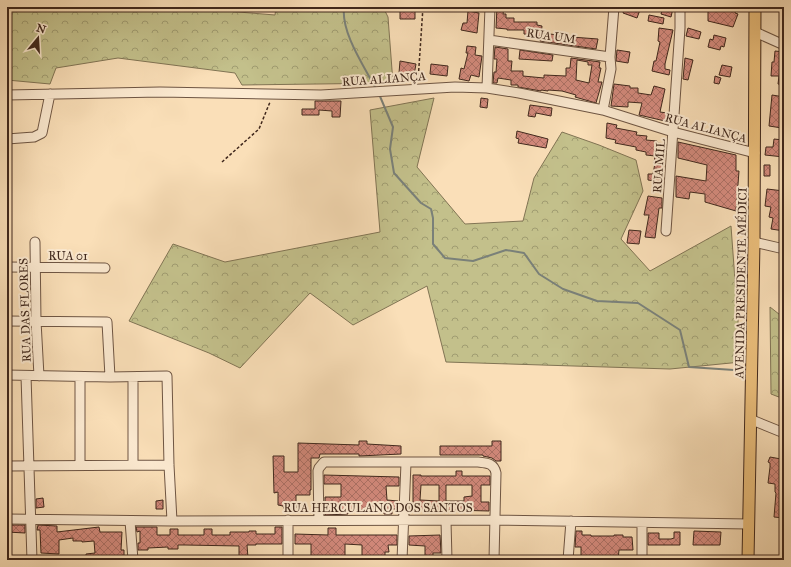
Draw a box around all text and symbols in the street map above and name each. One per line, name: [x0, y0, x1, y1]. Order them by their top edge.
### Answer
north arrow: [18, 18, 58, 58]
text: N: [34, 21, 48, 37]
street label: RUA UM: [525, 26, 577, 46]
street label: RUA ALIANÇA: [341, 69, 427, 89]
street label: RUA ALIANÇA: [663, 110, 749, 146]
street label: RUA MIL: [650, 138, 668, 193]
street label: AVENIDA PRESIDENTE MÉDICI: [730, 187, 750, 380]
street label: RUA 01: [48, 249, 88, 263]
street label: RUA DAS FLORES: [16, 258, 34, 362]
street label: RUA HERCULANO DOS SANTOS: [283, 501, 473, 515]

